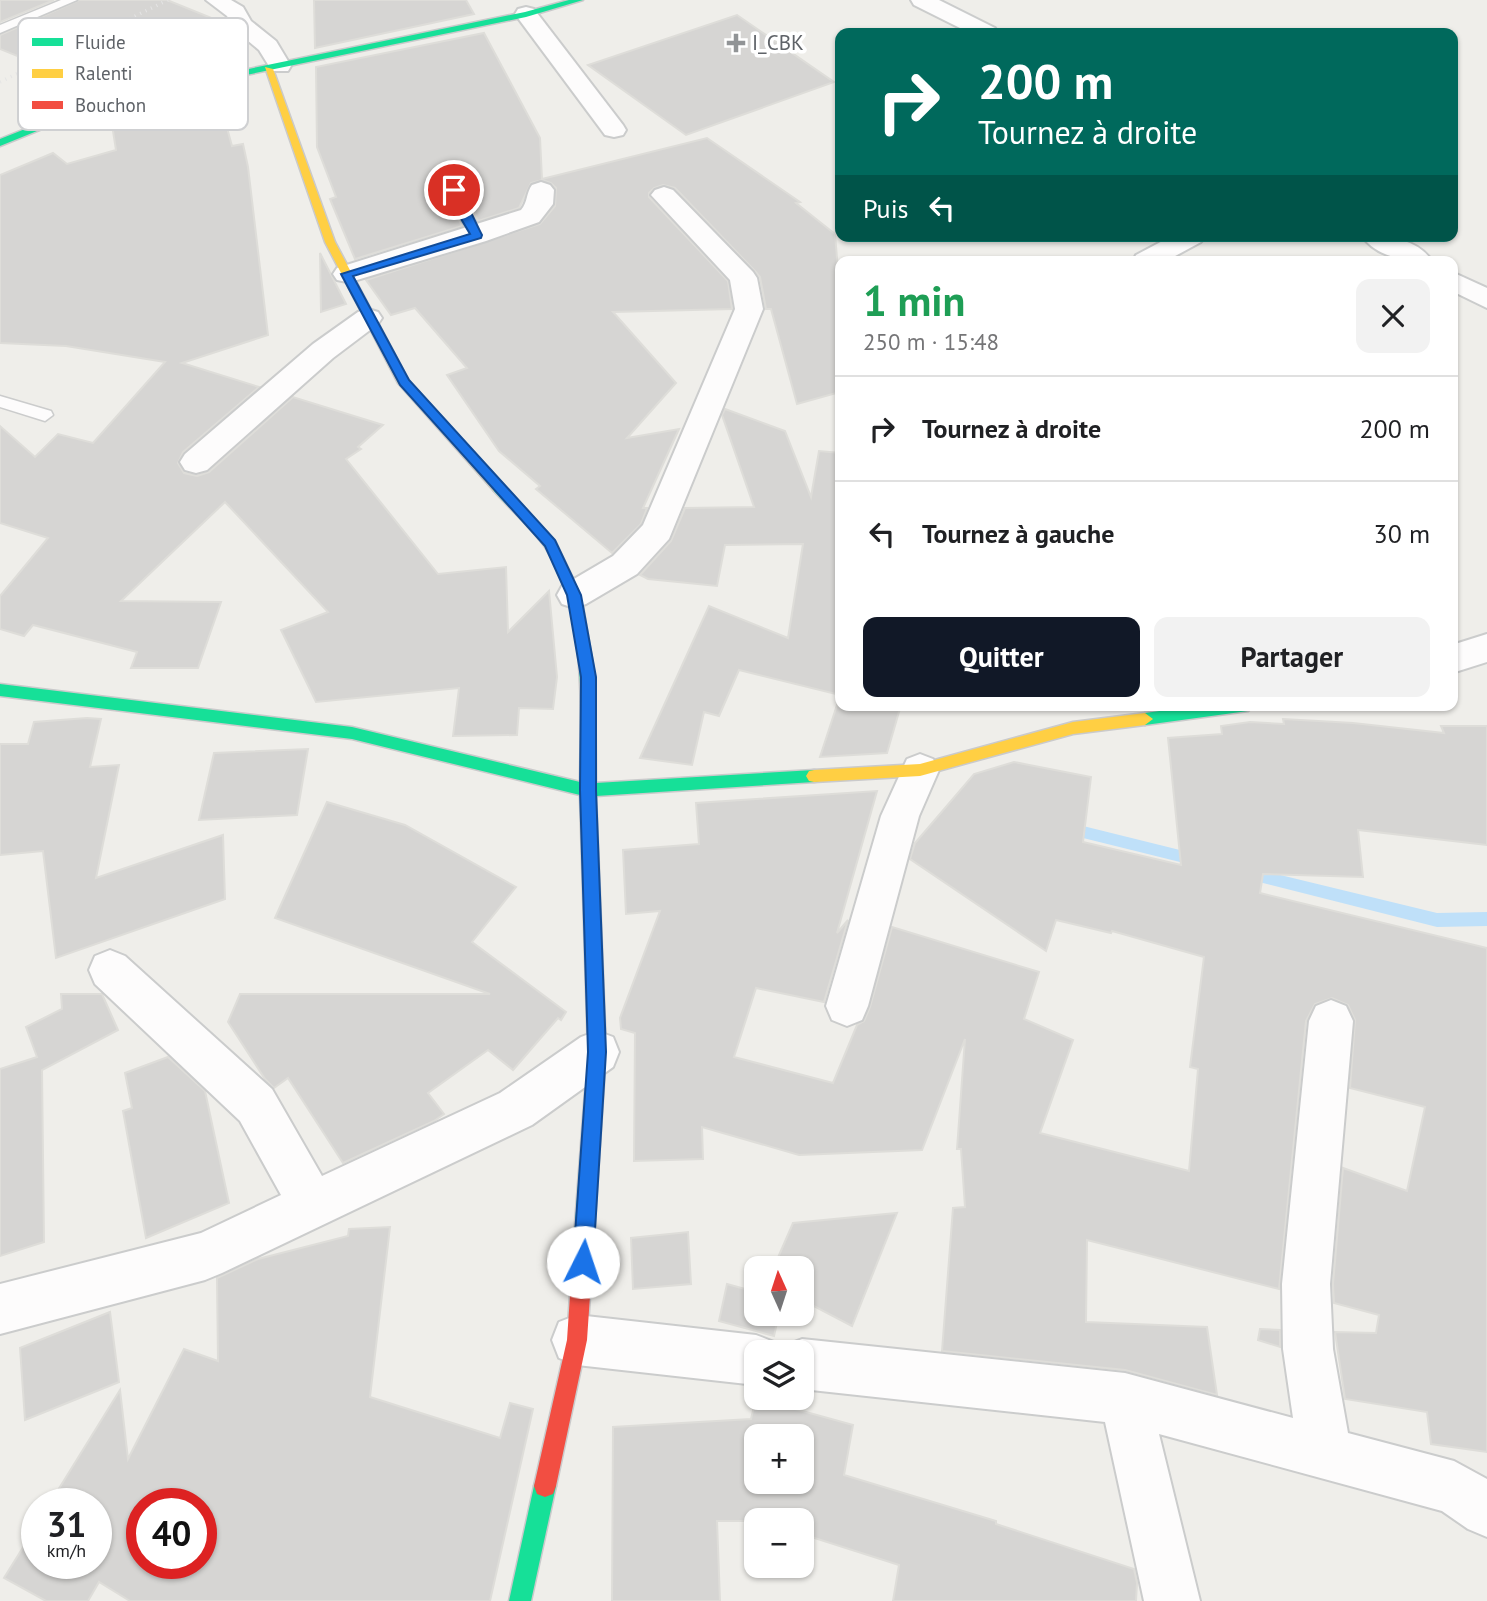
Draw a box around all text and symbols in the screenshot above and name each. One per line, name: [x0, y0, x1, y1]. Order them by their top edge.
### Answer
legend: [18, 18, 248, 130]
place label: I_CBK: [752, 29, 804, 56]
text: Fluide: [75, 30, 126, 54]
marker: I_CBK: [726, 33, 746, 53]
text: 200 m: [978, 49, 1113, 113]
icon: right: [863, 56, 954, 147]
text: Ralenti: [75, 61, 133, 85]
text: Bouchon: [75, 93, 146, 117]
text: Tournez à droite: [978, 111, 1197, 153]
pin: [424, 160, 484, 220]
icon: arrive: [435, 171, 473, 209]
icon: left: [923, 189, 961, 227]
text: Puis: [863, 192, 909, 225]
text: 1 min: [863, 273, 965, 328]
button: close: [1356, 279, 1430, 353]
text: 250 m · 15:48: [863, 327, 999, 356]
icon: right: [863, 410, 901, 448]
text: Tournez à droite: [922, 412, 1101, 445]
text: 200 m: [1359, 412, 1430, 445]
icon: left: [863, 515, 901, 553]
text: Tournez à gauche: [922, 517, 1114, 550]
text: 30 m: [1374, 517, 1430, 550]
button: Quitter: [863, 617, 1140, 697]
button: Partager: [1154, 617, 1430, 697]
position arrow: [546, 1225, 620, 1299]
north arrow: [744, 1256, 814, 1326]
map controls: [744, 1256, 814, 1578]
button: layers: [744, 1340, 814, 1410]
button: +: [744, 1424, 814, 1494]
speed limit sign: 40: [126, 1488, 217, 1579]
text: 31: [47, 1501, 86, 1547]
button: −: [744, 1508, 814, 1578]
text: km/h: [47, 1539, 86, 1562]

